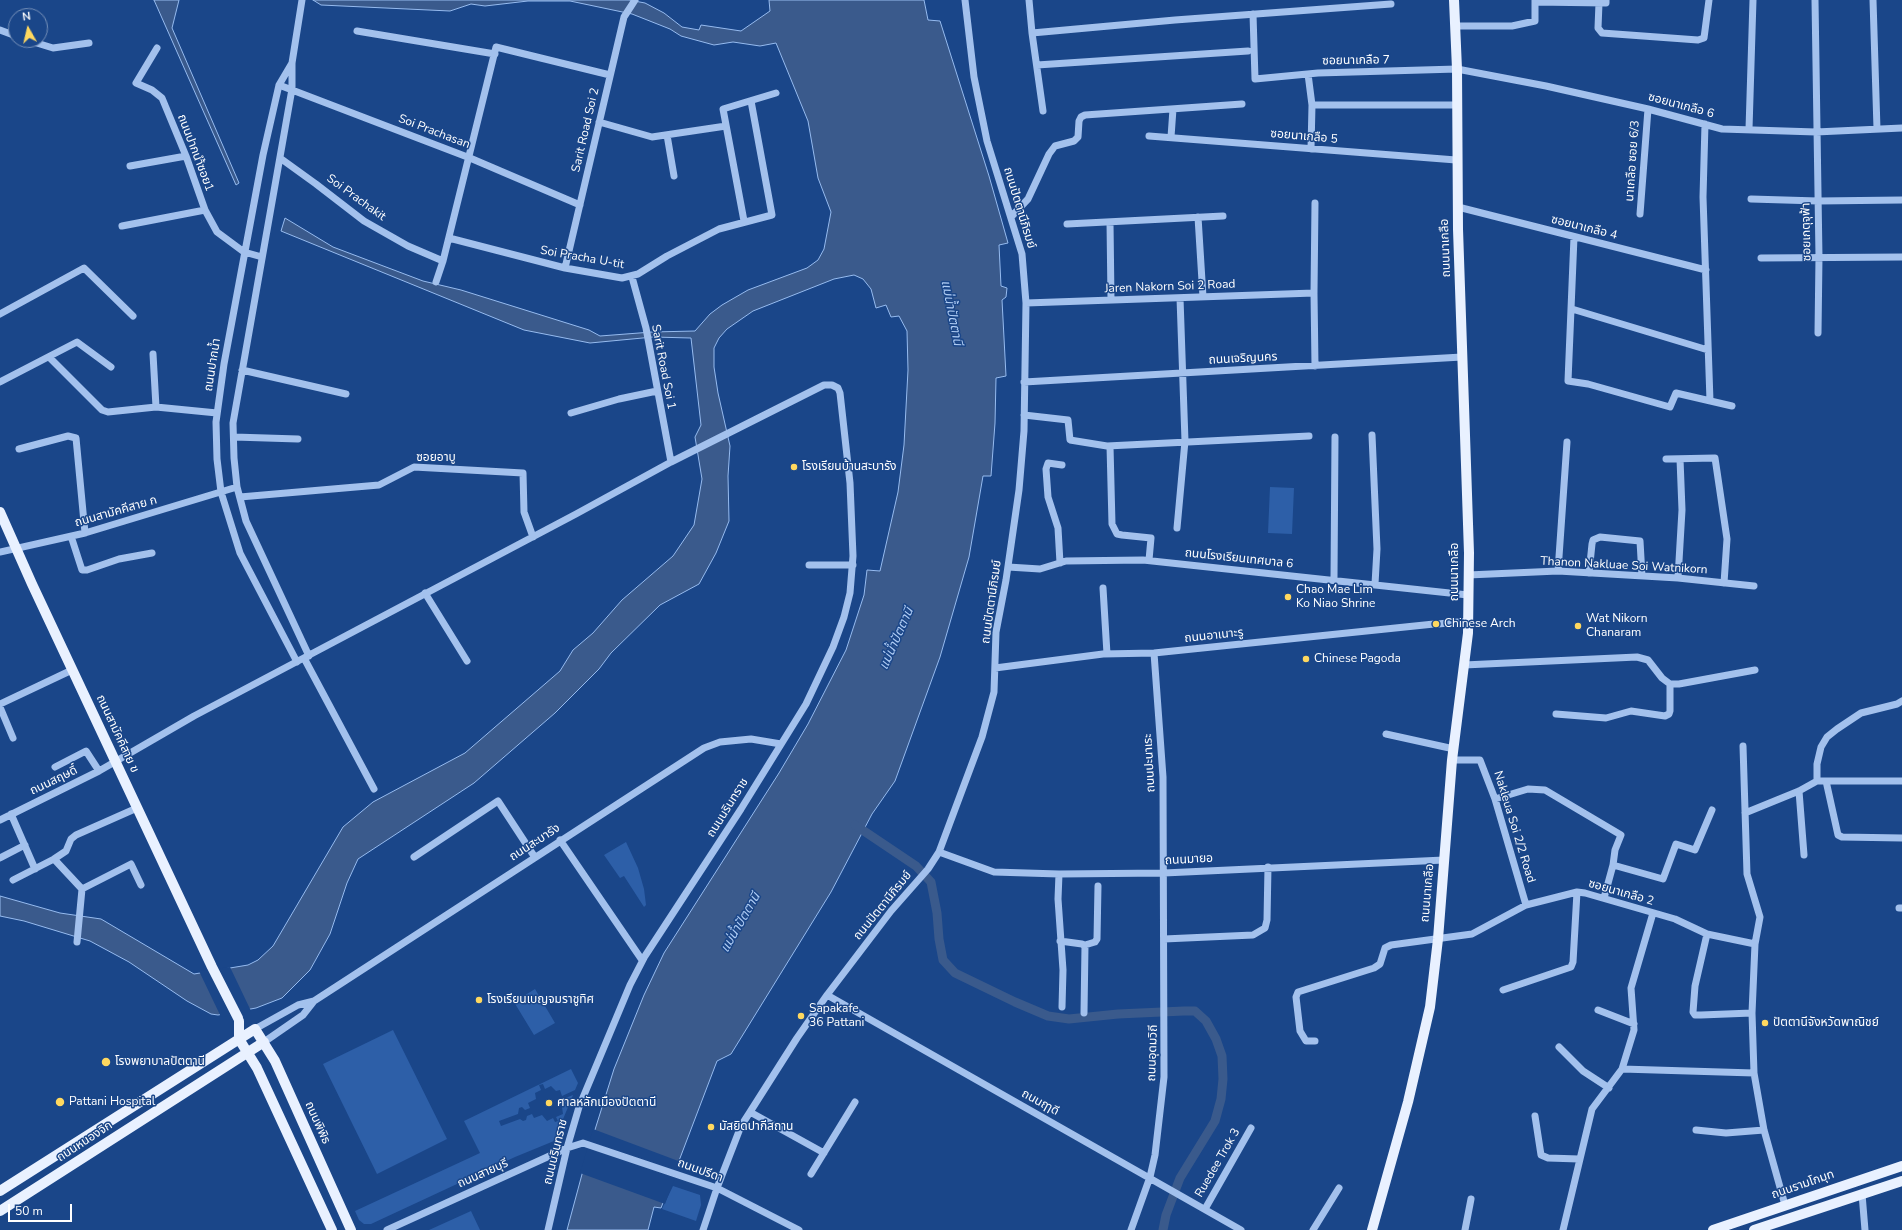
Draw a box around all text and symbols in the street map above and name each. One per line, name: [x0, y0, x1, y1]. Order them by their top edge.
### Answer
north arrow: [8, 8, 48, 48]
text: N: [21, 9, 32, 25]
street label: ซอยนาเกลือ 7: [1322, 53, 1390, 69]
street label: Sarit Road Soi 2: [569, 86, 603, 174]
street label: ซอยนาเกลือ 6: [1646, 90, 1716, 122]
street label: ถนนปากนำ้ซอย1: [174, 112, 216, 194]
street label: Soi Prachasan: [396, 112, 472, 152]
street label: นาเกลือ ซอย 6/3: [1623, 120, 1643, 202]
street label: ซอยนาเกลือ 5: [1270, 127, 1338, 147]
street label: ถนนปัตตานีภิรมย์: [1000, 166, 1038, 250]
street label: Soi Prachakit: [324, 172, 388, 224]
street label: ซอยเกตุจุฟ้า: [1799, 203, 1815, 261]
street label: ซอยนาเกลือ 4: [1549, 213, 1619, 243]
street label: ถนนนาเกลือ: [1438, 218, 1454, 278]
street label: Soi Pracha U-tit: [539, 244, 625, 272]
street label: Jaren Nakorn Soi 2 Road: [1104, 278, 1236, 296]
water label: แม่น้ำปัตตานี: [937, 279, 965, 347]
street label: Sarit Road Soi 1: [648, 323, 678, 411]
street label: ถนนปากน้ำ: [202, 337, 224, 393]
street label: ถนนเจริญนคร: [1208, 350, 1278, 368]
street label: ซอยอาบู: [416, 451, 456, 465]
place label: โรงเรียนบ้านสะบารัง: [802, 460, 896, 474]
marker: โรงเรียนบ้านสะบารัง: [789, 462, 799, 472]
street label: ถนนสามัคคีสาย ก: [73, 493, 159, 531]
street label: ถนนนาเกลือ: [1448, 543, 1462, 601]
street label: ถนนโรงเรียนเทศบาล 6: [1184, 546, 1294, 572]
street label: Thanon Nakluae Soi Watnikorn: [1540, 554, 1708, 578]
street label: ถนนปัตตานีภิรมย์: [979, 559, 1005, 645]
place label: Chao Mae Lim Ko Niao Shrine: [1296, 583, 1375, 611]
marker: Chao Mae Lim Ko Niao Shrine: [1283, 592, 1293, 602]
water label: แม่น้ำปัตตานี: [876, 606, 918, 672]
place label: Wat Nikorn Chanaram: [1586, 612, 1647, 640]
place label: Chinese Arch: [1444, 617, 1515, 631]
marker: Chinese Arch: [1431, 619, 1441, 629]
marker: Wat Nikorn Chanaram: [1573, 621, 1583, 631]
street label: ถนนอาเนาะรู: [1184, 626, 1244, 646]
place label: Chinese Pagoda: [1314, 652, 1401, 666]
marker: Chinese Pagoda: [1301, 654, 1311, 664]
street label: ถนนสามัคคีสาย ข: [93, 693, 141, 775]
street label: ถนนปะนาเระ: [1141, 733, 1159, 793]
street label: ถนนสฤษดิ์: [28, 763, 80, 799]
street label: Nakleua Soi 2/2 Road: [1490, 769, 1538, 885]
street label: ถนนนรินทราช: [704, 776, 752, 840]
street label: ถนนสะบารัง: [507, 821, 563, 865]
street label: ถนนมายอ: [1165, 852, 1213, 868]
street label: ถนนนาเกลือ: [1418, 863, 1438, 923]
street label: ถนนปัตตานีภิรมย์: [851, 869, 915, 943]
street label: ซอยนาเกลือ 2: [1586, 877, 1656, 909]
water label: แม่น้ำปัตตานี: [718, 890, 764, 956]
place label: โรงเรียนเบญจมราชูทิศ: [487, 993, 594, 1007]
marker: โรงเรียนเบญจมราชูทิศ: [474, 995, 484, 1005]
place label: Sapakafe 36 Pattani: [809, 1002, 864, 1030]
marker: Sapakafe 36 Pattani: [796, 1011, 806, 1021]
place label: ปัตตานีจังหวัดพาณิชย์: [1773, 1016, 1879, 1030]
marker: ปัตตานีจังหวัดพาณิชย์: [1760, 1018, 1770, 1028]
street label: ถนนอุดมวิถี: [1145, 1024, 1161, 1082]
place label: โรงพยาบาลปัตตานี: [115, 1055, 205, 1069]
marker: โรงพยาบาลปัตตานี: [100, 1056, 112, 1068]
street label: ถนนฤๅดี: [1019, 1087, 1061, 1119]
place label: Pattani Hospital: [69, 1095, 155, 1109]
marker: Pattani Hospital: [54, 1096, 66, 1108]
place label: ศาลหลักเมืองปัตตานี: [557, 1096, 656, 1110]
marker: ศาลหลักเมืองปัตตานี: [544, 1098, 554, 1108]
street label: ถนนพิพิธ: [301, 1099, 333, 1147]
street label: ถนนนรินทราช: [541, 1118, 571, 1186]
street label: ถนนหนองจิก: [55, 1119, 115, 1165]
place label: มัสยิดปากีสถาน: [719, 1120, 793, 1134]
marker: มัสยิดปากีสถาน: [706, 1122, 716, 1132]
street label: Ruedee Trok 3: [1192, 1126, 1244, 1200]
street label: ถนนสายบุรี: [455, 1156, 511, 1192]
street label: ถนนปรีดา: [675, 1156, 725, 1186]
street label: ถนนรามโกมุท: [1770, 1168, 1836, 1202]
scale bar: [10, 1196, 74, 1222]
text: 50 m: [15, 1203, 43, 1219]

